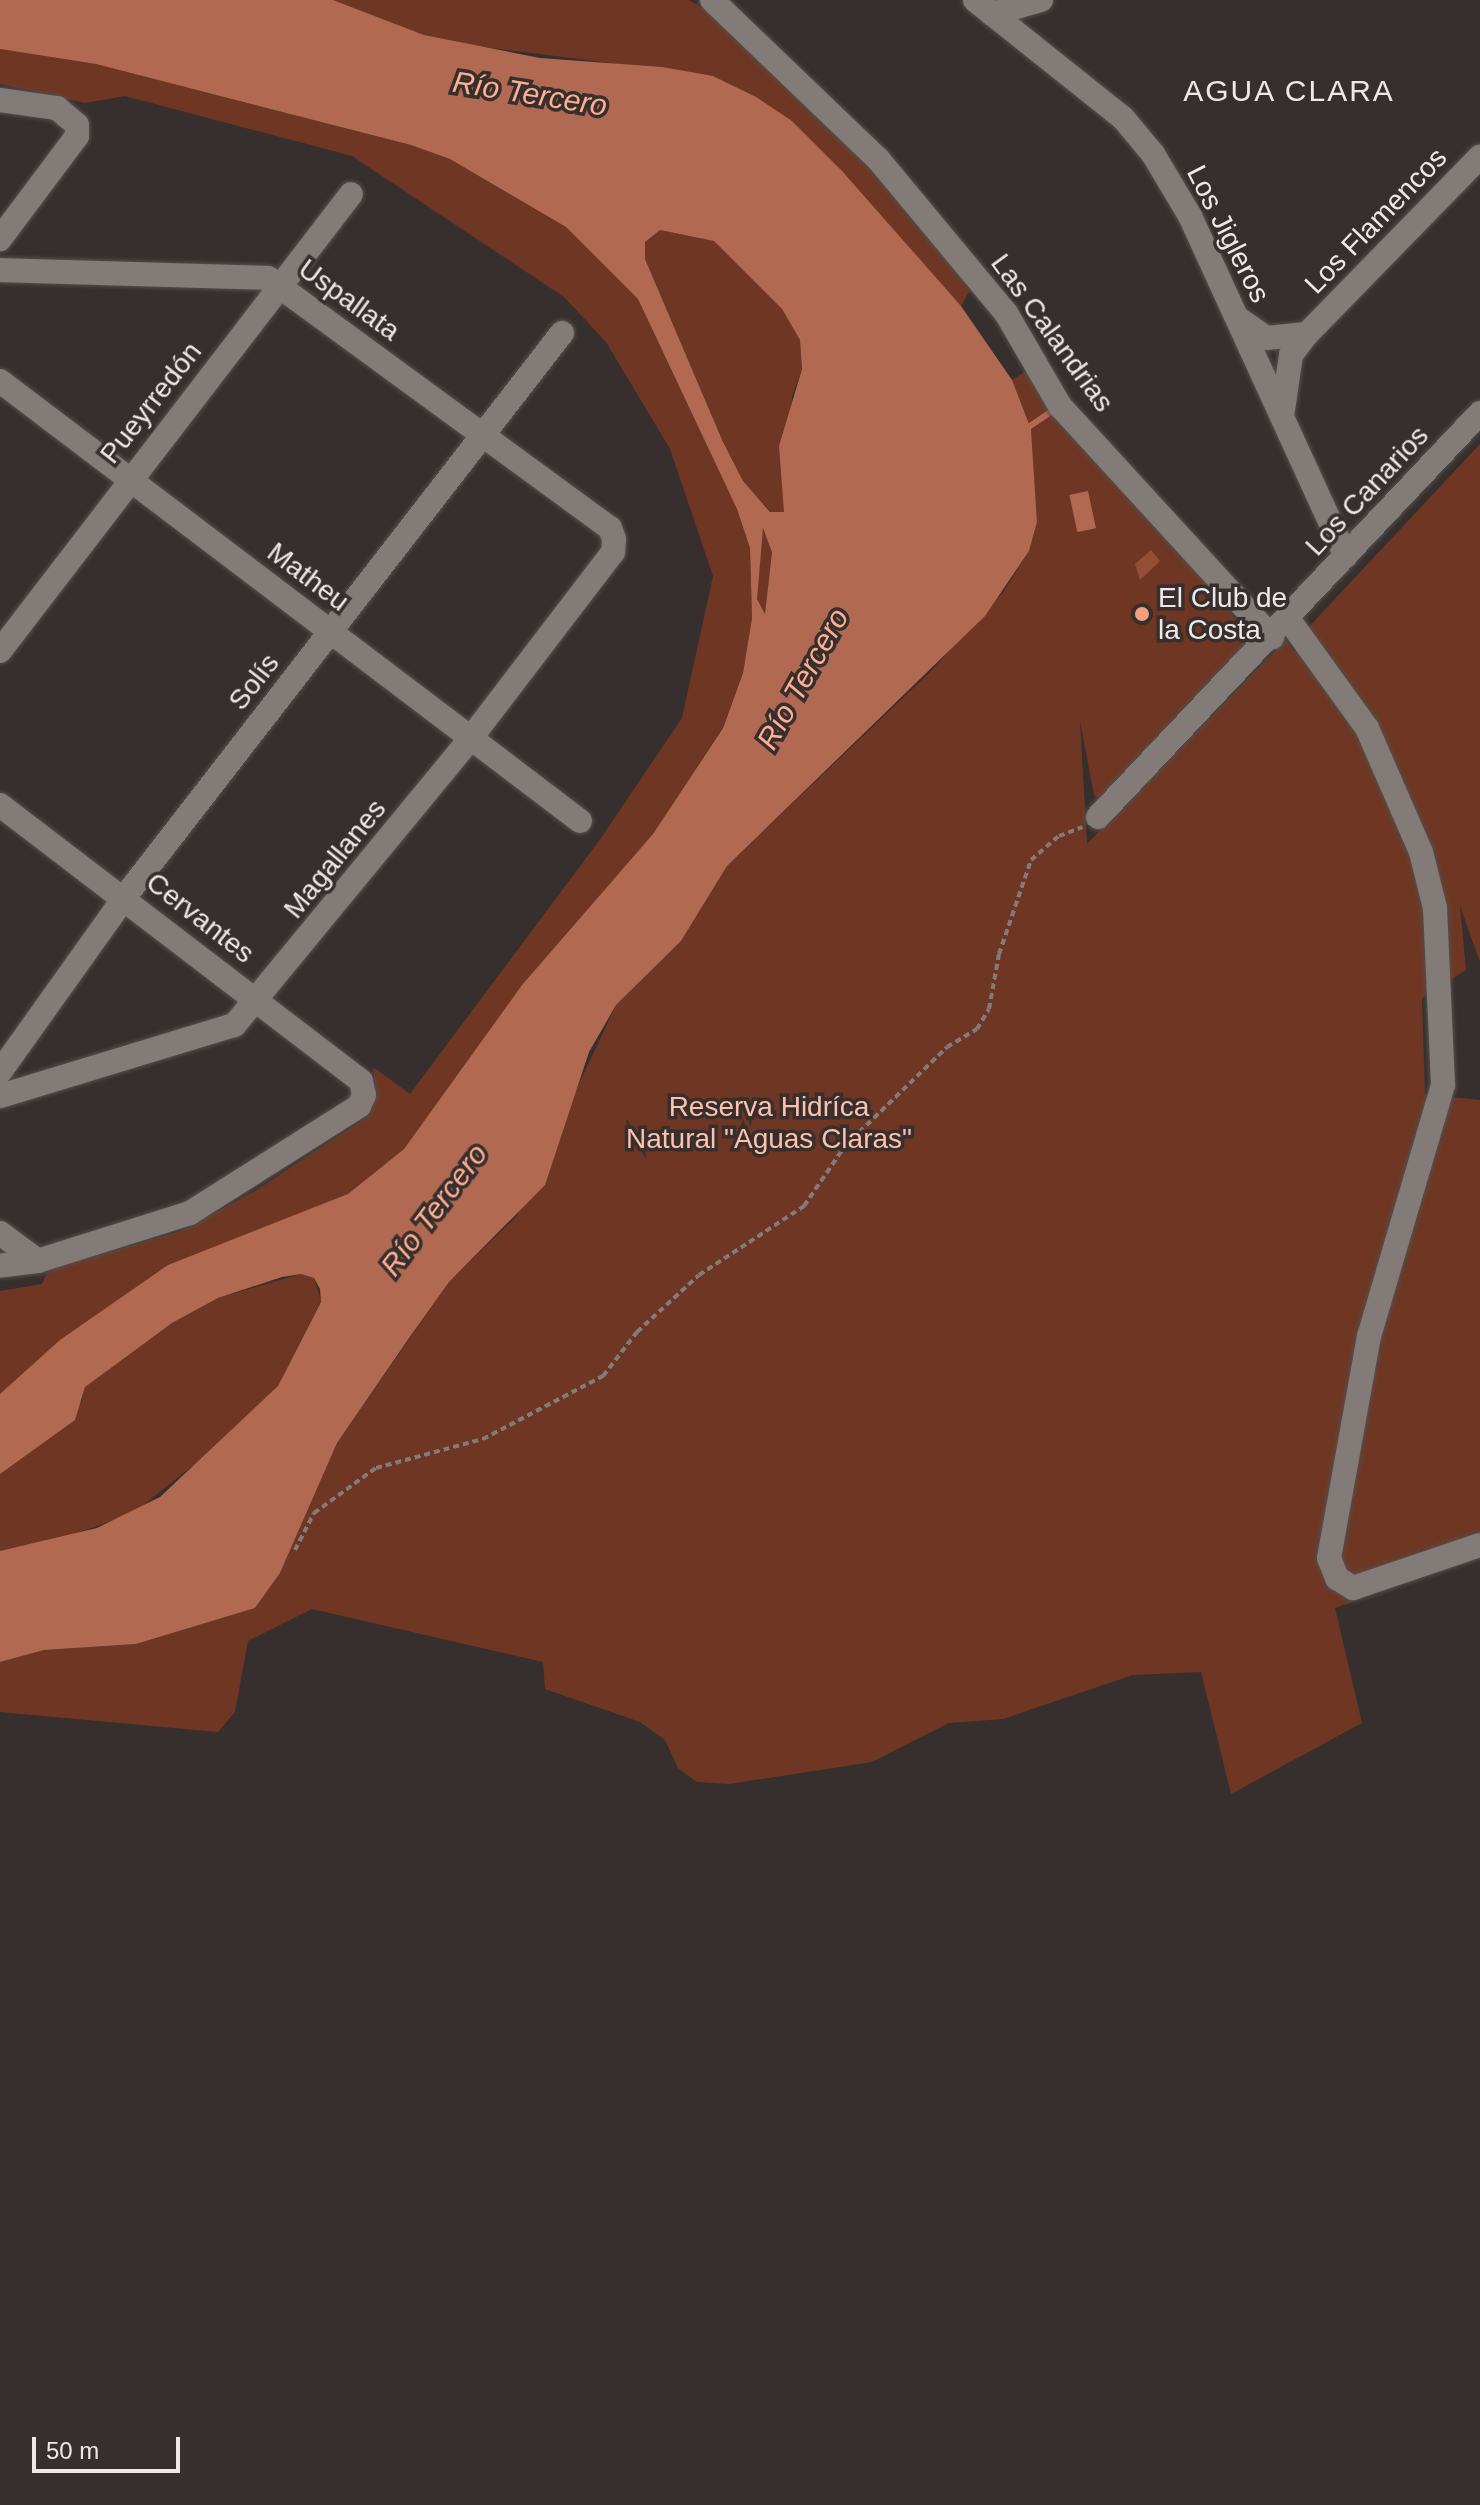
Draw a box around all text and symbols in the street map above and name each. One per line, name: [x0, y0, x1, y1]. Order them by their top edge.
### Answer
water label: Río Tercero: [450, 64, 610, 124]
district label: AGUA CLARA: [1182, 73, 1396, 109]
street label: Los Flamencos: [1298, 141, 1454, 301]
street label: Los Jigleros: [1179, 160, 1277, 308]
street label: Las Calandrias: [984, 248, 1120, 418]
street label: Uspallata: [292, 252, 406, 348]
street label: Pueyrredón: [93, 336, 209, 470]
street label: Los Canarios: [1298, 419, 1436, 563]
street label: Matheu: [261, 535, 355, 619]
place label: El Club de la Costa: [1158, 581, 1287, 647]
water label: Río Tercero: [750, 602, 856, 756]
marker: El Club de la Costa: [1133, 605, 1151, 623]
street label: Solís: [222, 647, 286, 717]
street label: Magallanes: [277, 793, 393, 925]
street label: Cervantes: [139, 865, 261, 971]
park label: Reserva Hidríca Natural "Aguas Claras": [626, 1090, 912, 1156]
water label: Río Tercero: [373, 1137, 495, 1283]
scale bar: [36, 2421, 184, 2471]
text: 50 m: [46, 2437, 99, 2464]

